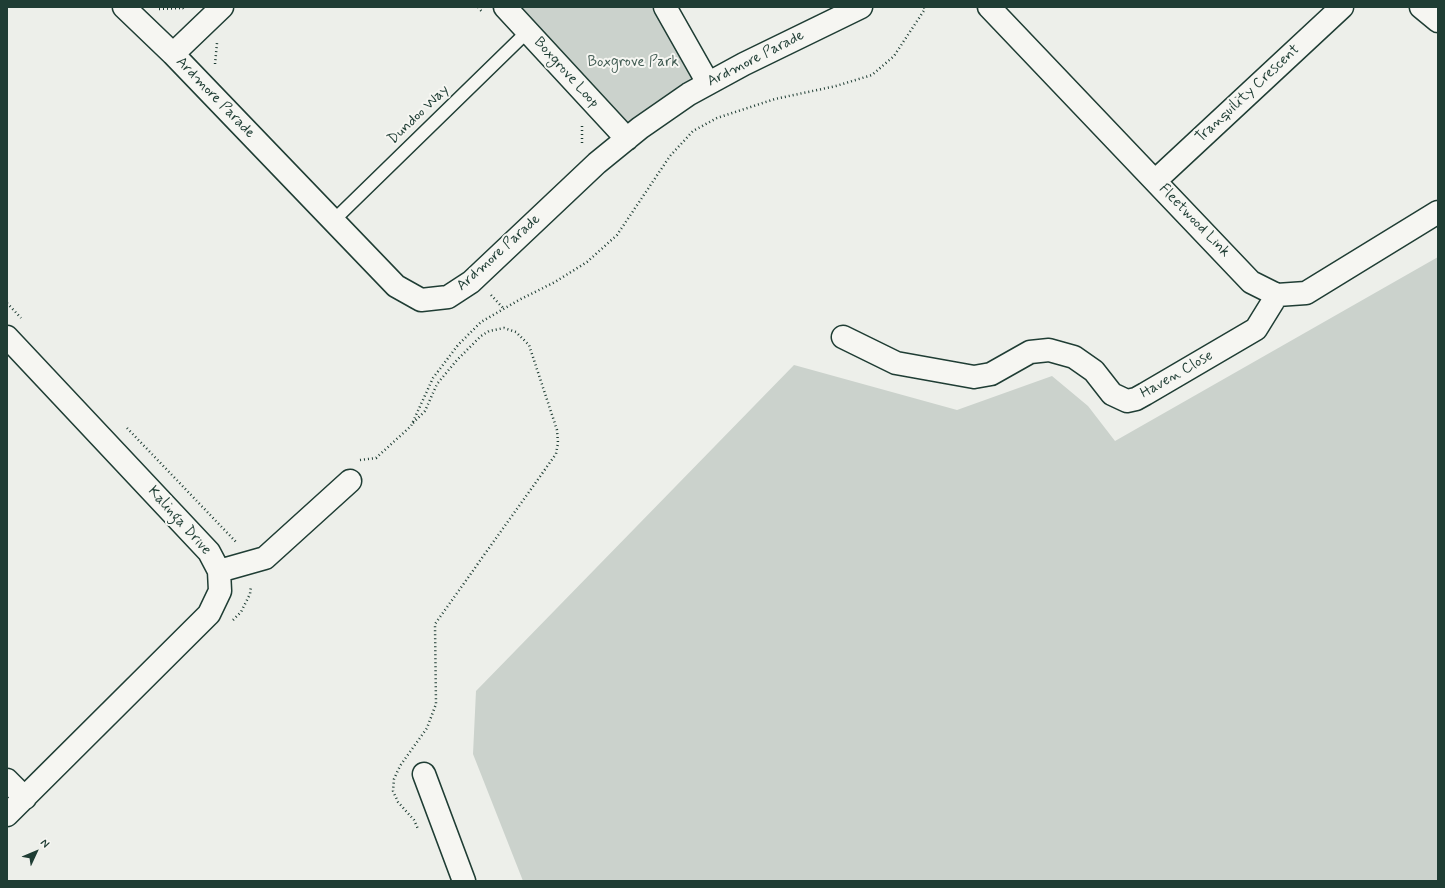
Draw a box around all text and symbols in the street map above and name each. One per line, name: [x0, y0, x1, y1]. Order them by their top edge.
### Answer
street label: Ardmore Parade: [705, 27, 807, 91]
street label: Boxgrove Loop: [529, 34, 603, 112]
street label: Tranquility Crescent: [1192, 41, 1304, 147]
street label: Ardmore Parade: [172, 53, 258, 143]
park label: Boxgrove Park: [587, 54, 679, 72]
street label: Dundoo Way: [385, 81, 453, 149]
street label: Fleetwood Link: [1154, 181, 1234, 261]
street label: Ardmore Parade: [453, 211, 545, 295]
street label: Haven Close: [1138, 347, 1216, 403]
street label: Kalinga Drive: [143, 483, 215, 559]
north arrow: [16, 832, 56, 872]
text: N: [37, 836, 52, 851]

